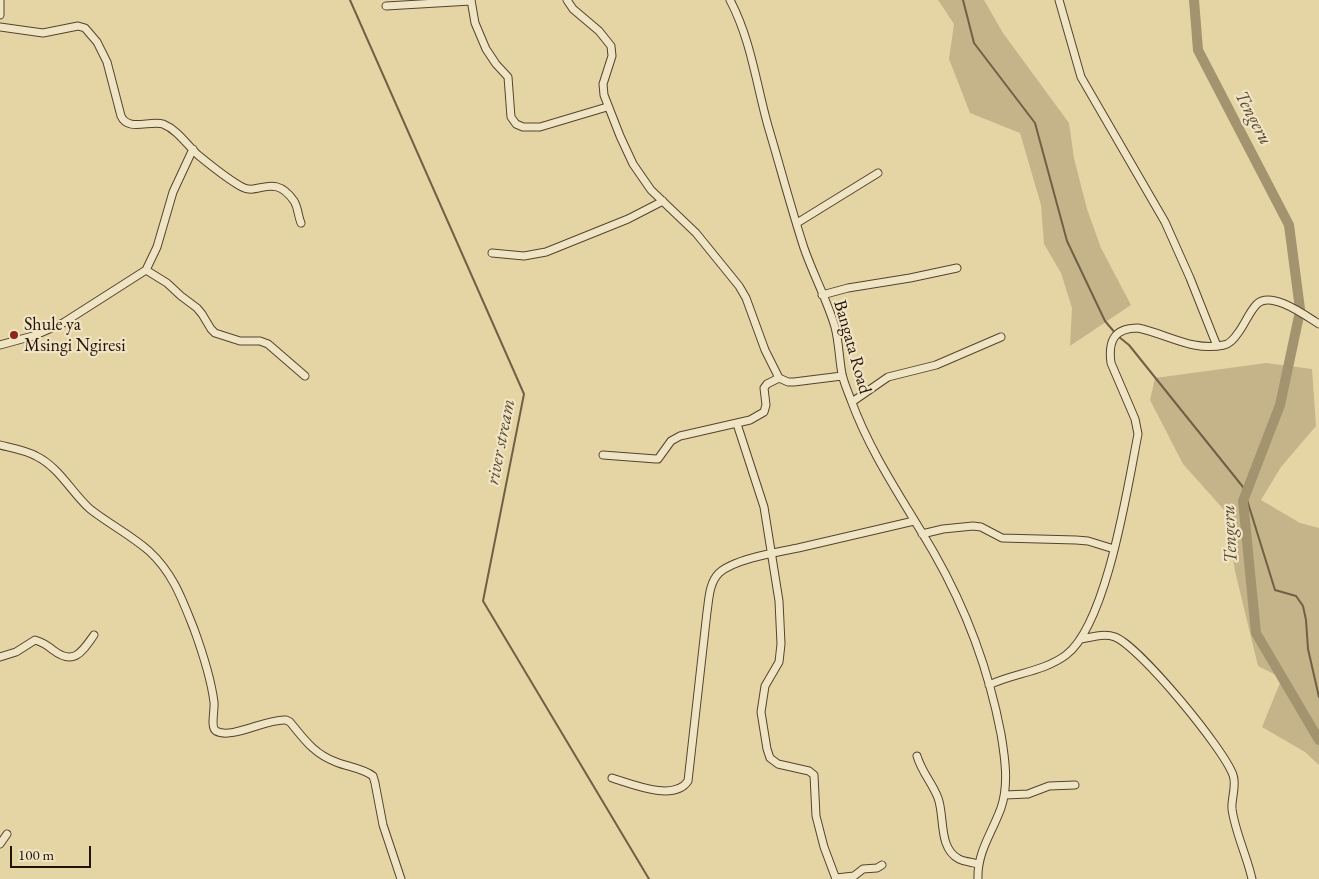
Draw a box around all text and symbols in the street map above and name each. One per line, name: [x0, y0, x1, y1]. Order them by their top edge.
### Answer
water label: Tengeru: [1229, 87, 1277, 149]
street label: Bangata Road: [828, 298, 876, 396]
place label: Shule ya Msingi Ngiresi: [24, 314, 126, 356]
marker: Shule ya Msingi Ngiresi: [8, 329, 20, 341]
water label: river stream: [482, 397, 520, 487]
water label: Tengeru: [1217, 504, 1243, 564]
scale bar: [12, 836, 94, 868]
text: 100 m: [18, 845, 54, 864]

